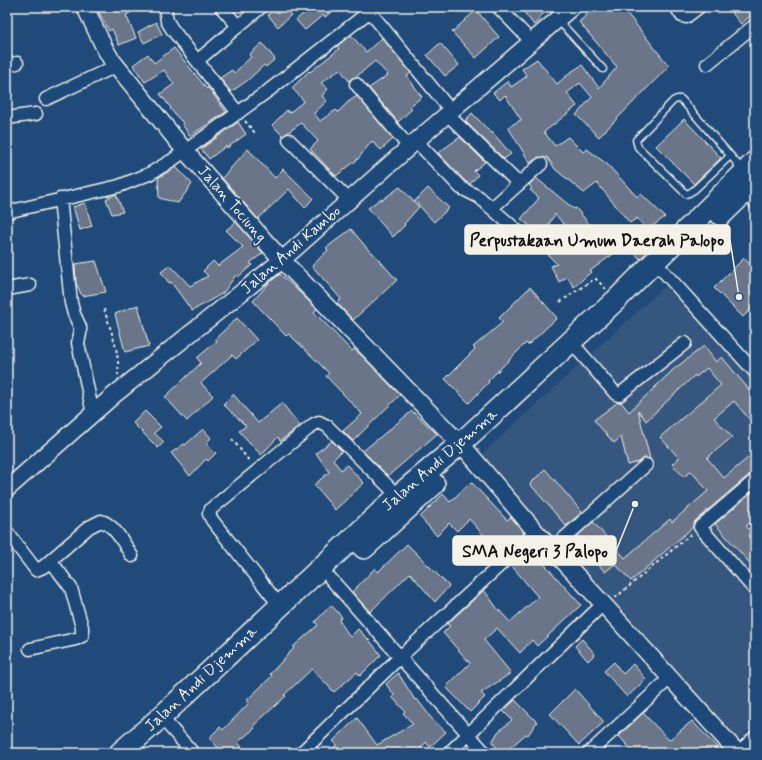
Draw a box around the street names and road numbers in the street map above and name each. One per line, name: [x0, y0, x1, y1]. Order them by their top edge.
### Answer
street label: Jalan Tociung: [193, 161, 271, 247]
street label: Jalan Andi Kambo: [237, 201, 345, 299]
street label: Jalan Andi Djemma: [378, 404, 503, 516]
street label: Jalan Andi Djemma: [140, 621, 262, 737]

